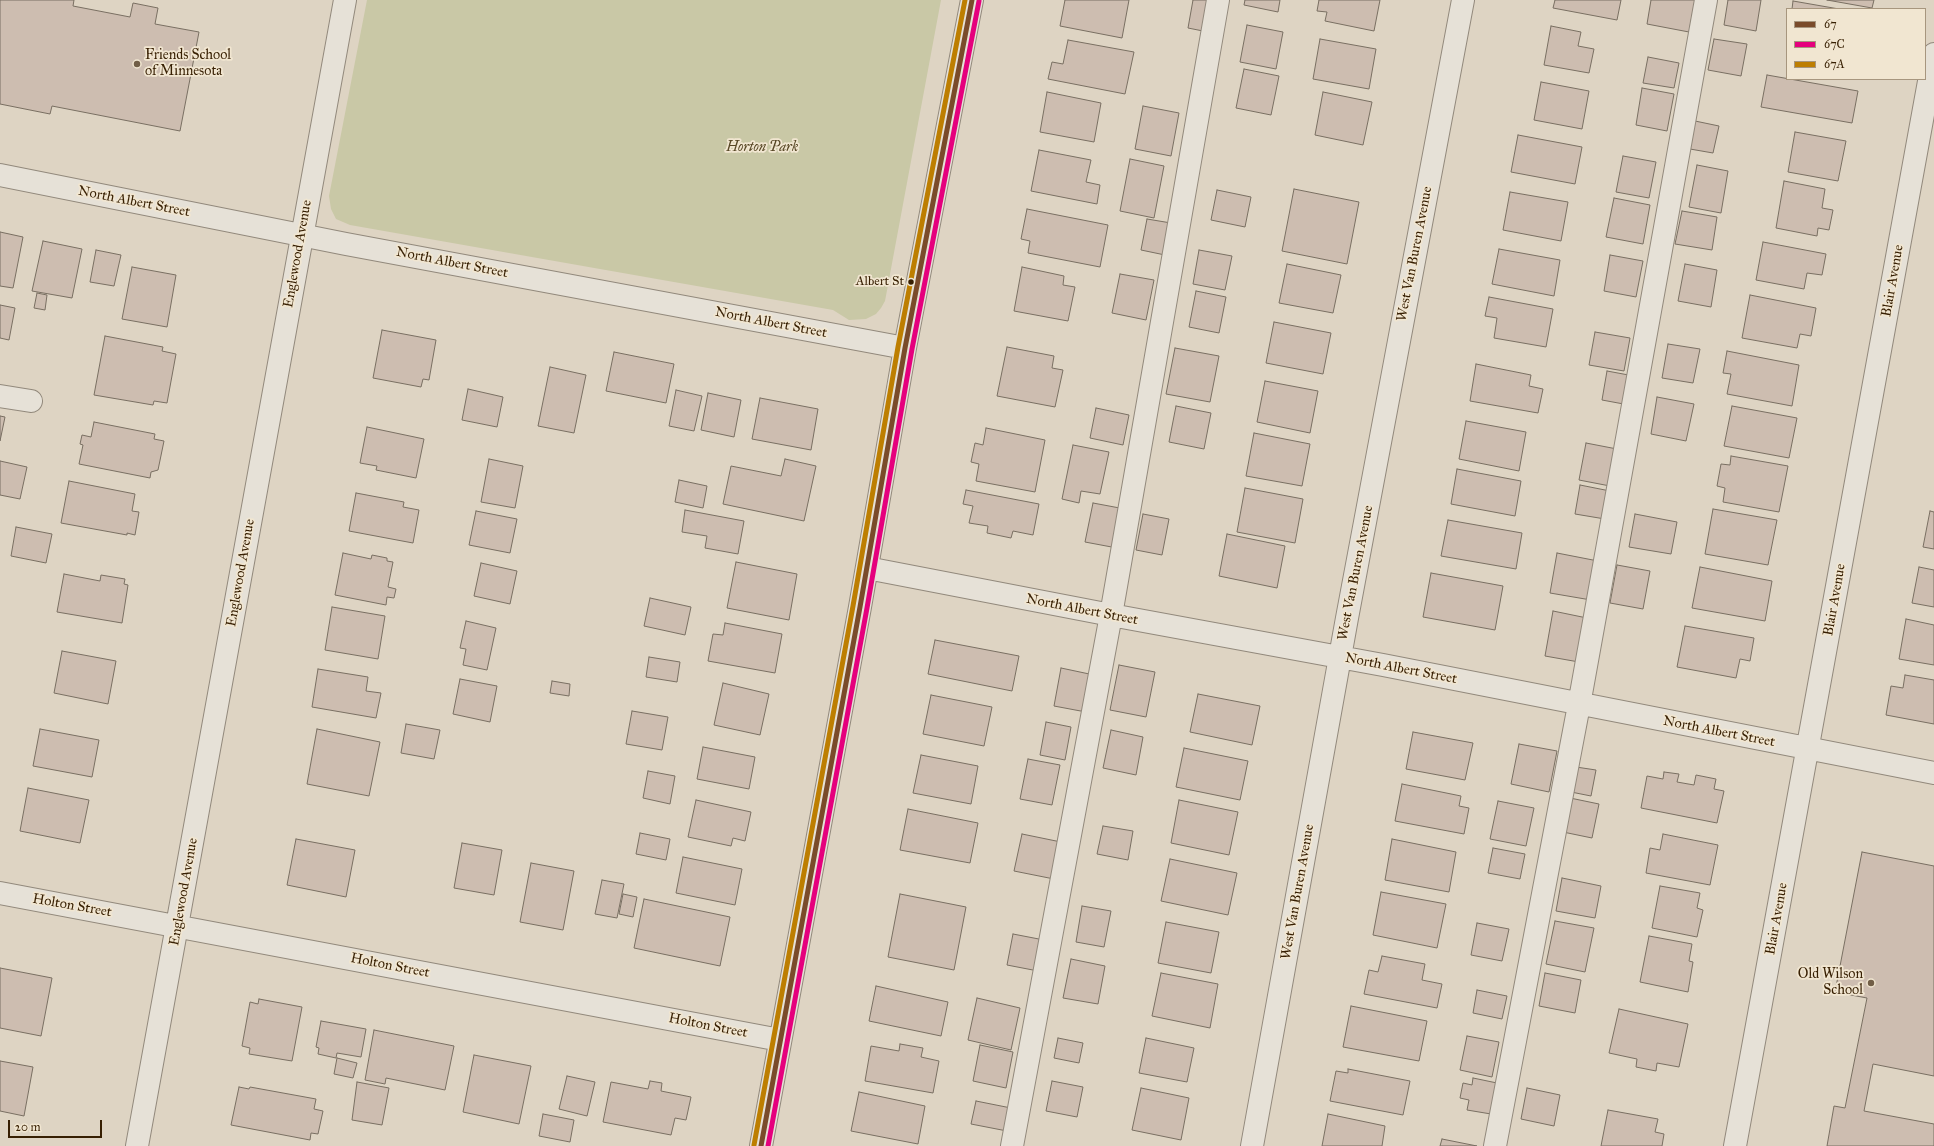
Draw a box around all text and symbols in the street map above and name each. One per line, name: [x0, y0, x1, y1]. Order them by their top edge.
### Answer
legend: [1786, 8, 1926, 80]
text: 67: [1824, 17, 1837, 31]
text: 67C: [1824, 37, 1845, 51]
place label: Friends School of Minnesota: [145, 48, 231, 80]
text: 67A: [1824, 57, 1845, 71]
marker: Friends School of Minnesota: [132, 59, 142, 69]
park label: Horton Park: [726, 140, 798, 156]
street label: North Albert Street: [77, 183, 191, 221]
street label: West Van Buren Avenue: [1394, 185, 1436, 323]
street label: Englewood Avenue: [280, 199, 316, 309]
street label: North Albert Street: [395, 244, 509, 282]
street label: Blair Avenue: [1878, 244, 1908, 318]
place label: Albert St: [856, 274, 904, 290]
marker: Albert St: [906, 277, 916, 287]
street label: North Albert Street: [714, 304, 828, 342]
street label: West Van Buren Avenue: [1335, 504, 1377, 642]
street label: Englewood Avenue: [223, 518, 259, 628]
street label: Blair Avenue: [1820, 563, 1850, 637]
street label: North Albert Street: [1025, 591, 1139, 629]
street label: North Albert Street: [1344, 650, 1458, 688]
street label: North Albert Street: [1662, 713, 1776, 751]
street label: West Van Buren Avenue: [1278, 823, 1318, 961]
street label: Englewood Avenue: [166, 837, 202, 947]
street label: Blair Avenue: [1762, 882, 1792, 956]
street label: Holton Street: [31, 891, 113, 921]
street label: Holton Street: [349, 950, 431, 982]
place label: Old Wilson School: [1798, 967, 1863, 1000]
marker: Old Wilson School: [1866, 978, 1876, 988]
street label: Holton Street: [667, 1010, 749, 1042]
scale bar: [10, 1112, 104, 1138]
text: 20 m: [15, 1120, 41, 1134]

